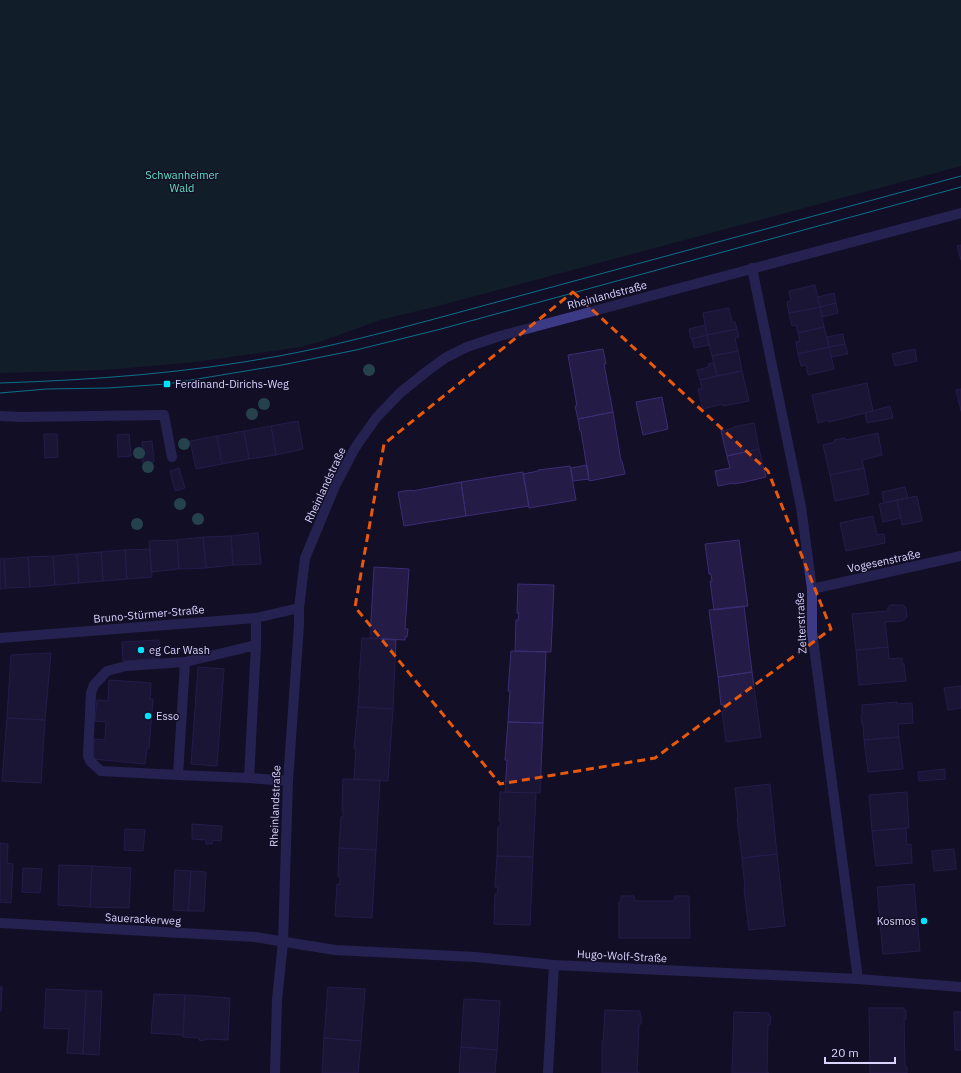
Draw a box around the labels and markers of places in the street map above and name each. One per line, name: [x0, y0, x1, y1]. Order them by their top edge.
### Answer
place label: Ferdinand-Dirichs-Weg: [175, 377, 289, 391]
marker: Ferdinand-Dirichs-Weg: [162, 379, 172, 389]
place label: eg Car Wash: [149, 643, 210, 657]
marker: eg Car Wash: [136, 645, 146, 655]
place label: Esso: [156, 709, 179, 723]
marker: Esso: [143, 711, 153, 721]
place label: Kosmos: [877, 914, 916, 928]
marker: Kosmos: [919, 916, 929, 926]

